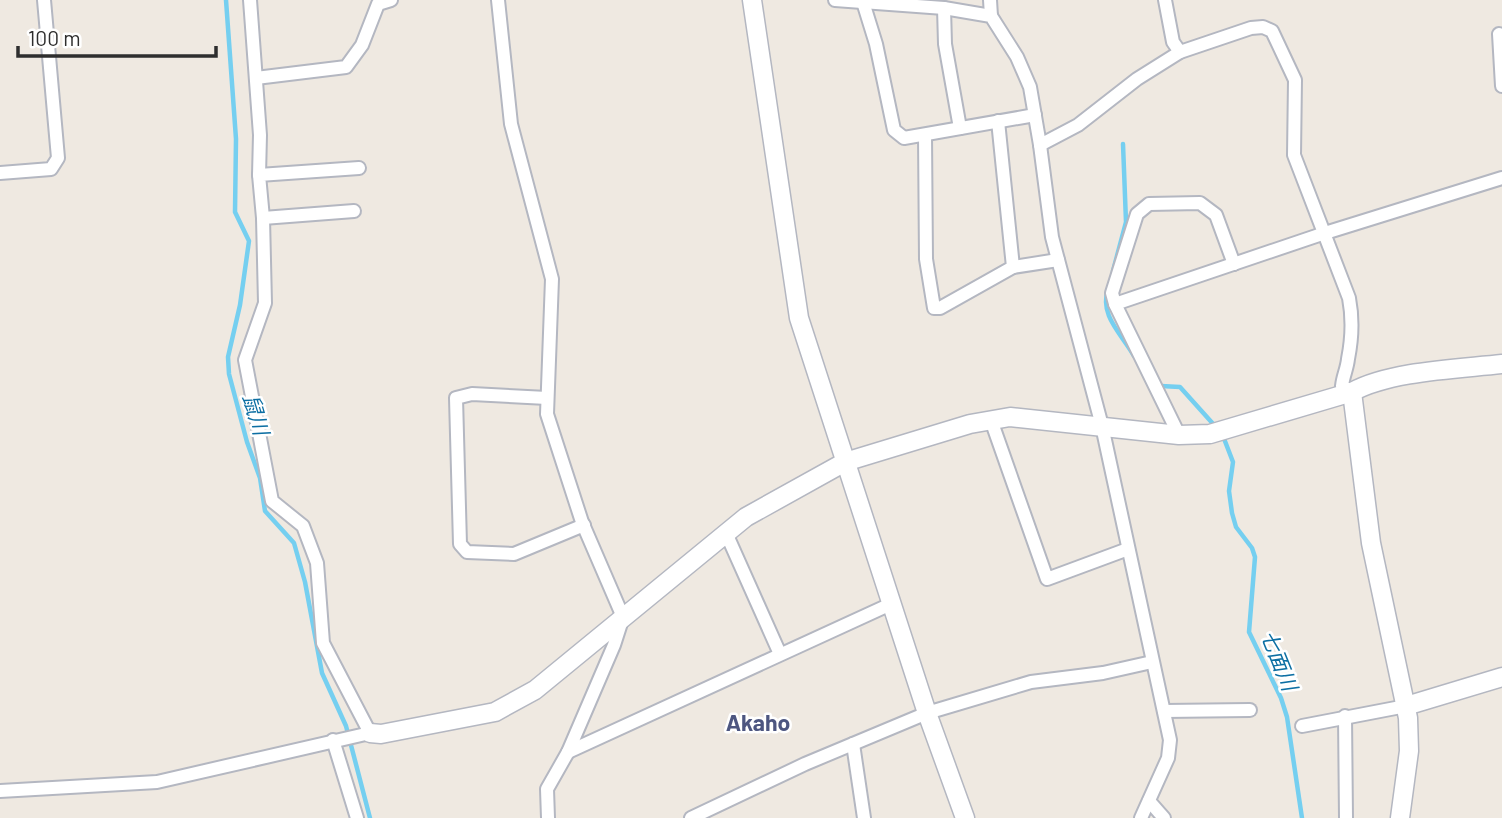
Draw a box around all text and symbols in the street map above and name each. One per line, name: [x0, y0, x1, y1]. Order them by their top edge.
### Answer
scale bar: [18, 14, 215, 58]
text: 100 m: [28, 25, 81, 50]
water label: 鼠川: [239, 390, 276, 440]
water label: 七面川: [1257, 626, 1304, 696]
district label: Akaho: [726, 708, 790, 736]

